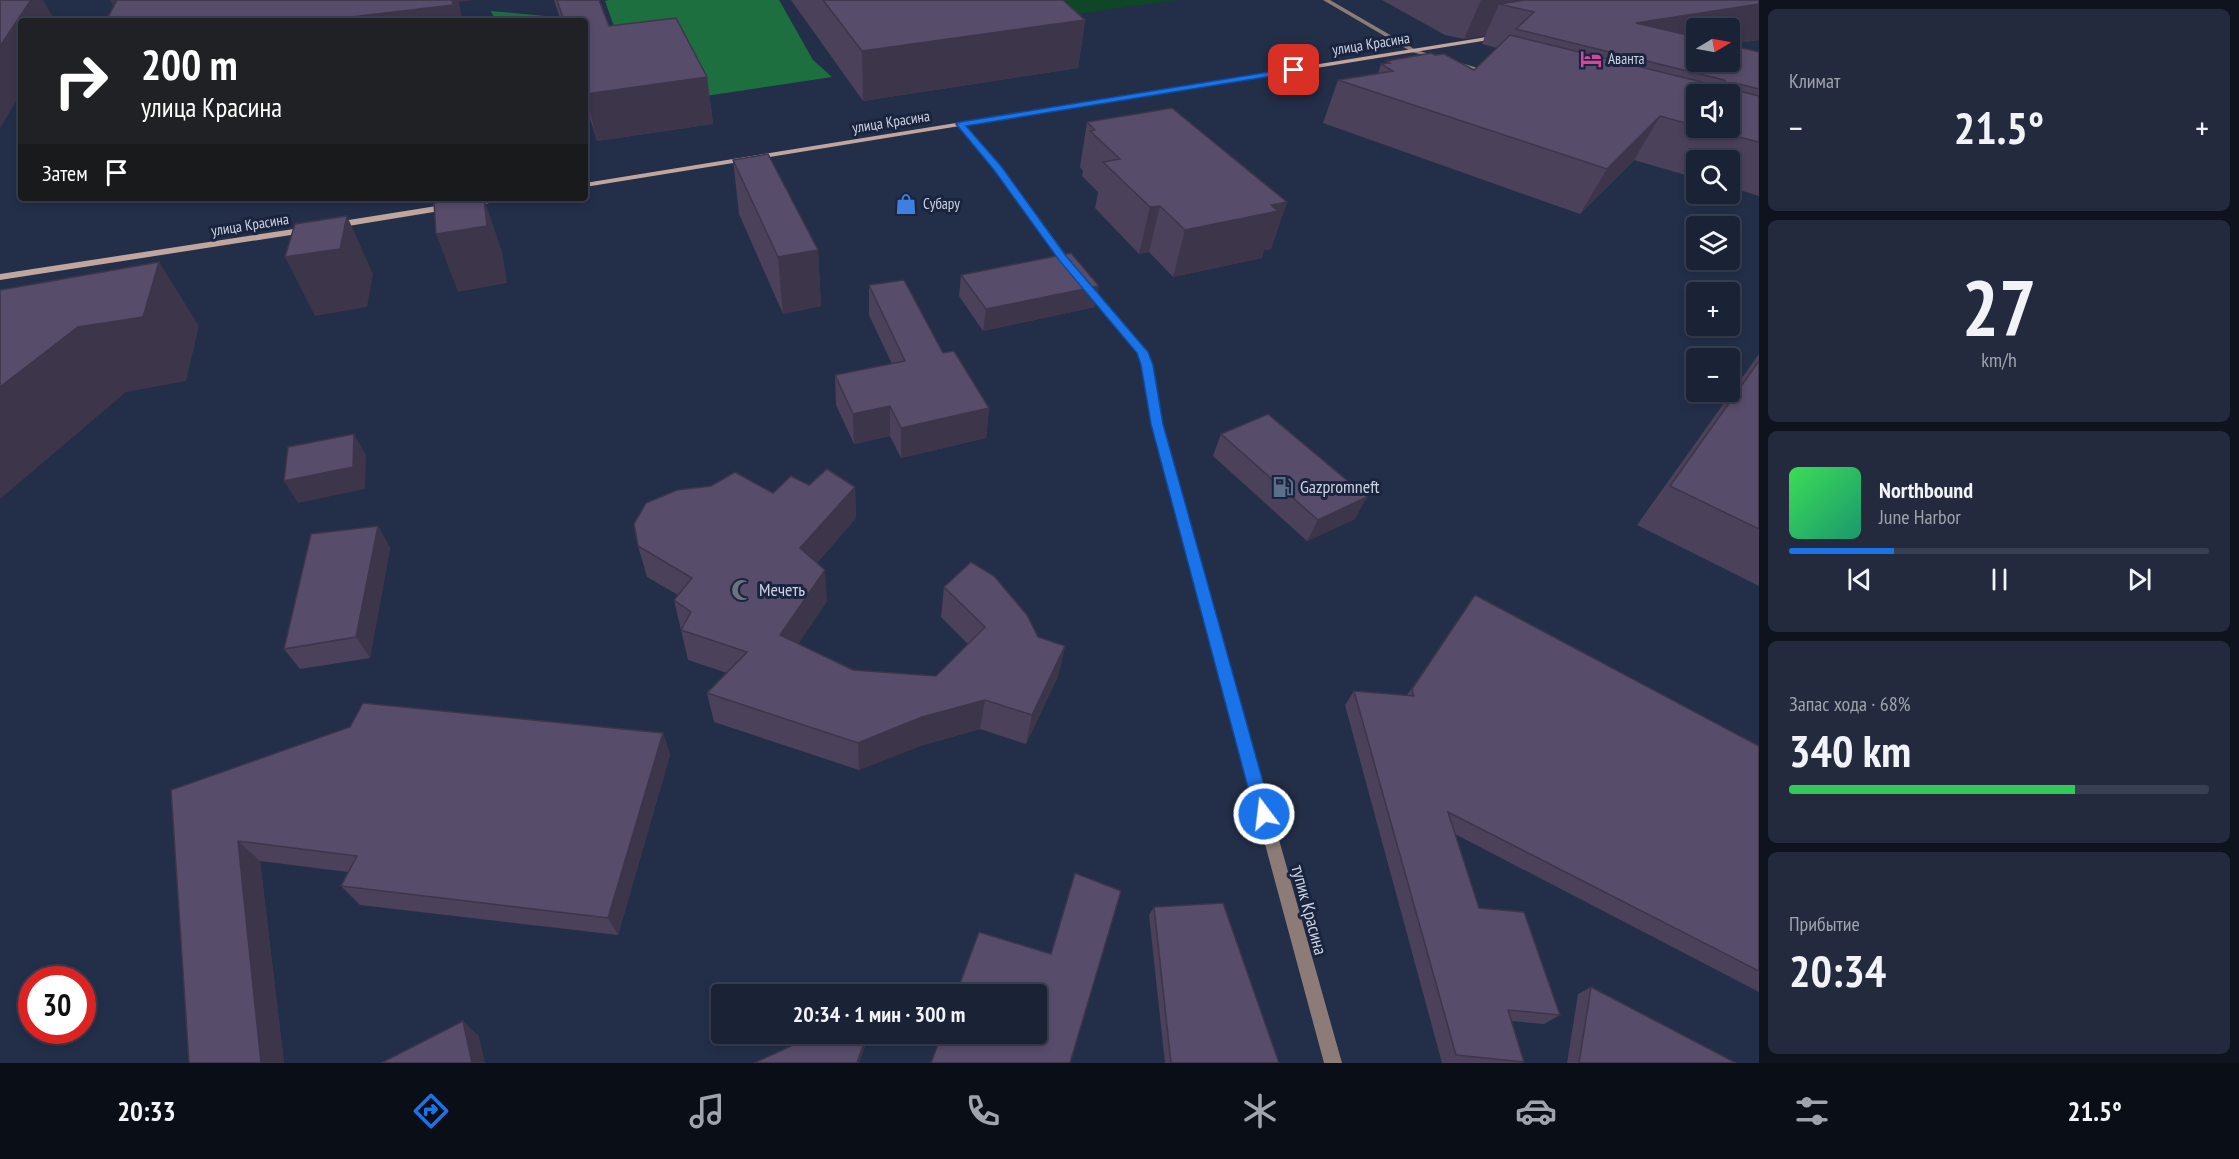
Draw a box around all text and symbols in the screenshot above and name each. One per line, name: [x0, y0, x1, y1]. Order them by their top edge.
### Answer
north arrow: [1686, 18, 1740, 72]
map controls: [1686, 18, 1740, 402]
street label: улица Красина: [1331, 28, 1411, 59]
text: 200 m: [141, 37, 238, 92]
icon: right: [42, 42, 120, 120]
pin: [1268, 44, 1319, 95]
hotel icon: Аванта: [1579, 47, 1603, 71]
place label: Аванта: [1608, 49, 1644, 68]
icon: arrive: [1277, 53, 1310, 86]
text: Климат: [1789, 68, 1840, 94]
button: sound: [1686, 84, 1740, 138]
text: улица Красина: [141, 90, 282, 124]
text: 21.5°: [1954, 98, 2044, 156]
street label: улица Красина: [851, 106, 931, 137]
text: −: [1789, 106, 1803, 149]
text: +: [2195, 106, 2209, 149]
button: search: [1686, 150, 1740, 204]
icon: arrive: [100, 156, 133, 189]
text: Затем: [42, 159, 88, 187]
shop icon: Субару: [894, 192, 918, 216]
place label: Субару: [923, 194, 960, 213]
street label: улица Красина: [210, 209, 290, 240]
button: layers: [1686, 216, 1740, 270]
text: 27: [1962, 257, 2036, 358]
button: +: [1686, 282, 1740, 336]
text: km/h: [1981, 347, 2017, 373]
button: −: [1686, 348, 1740, 402]
fuel station icon: Gazpromneft: [1271, 475, 1295, 499]
place label: Gazpromneft: [1300, 475, 1380, 498]
text: Northbound: [1879, 476, 1973, 504]
text: June Harbor: [1879, 504, 1961, 530]
icon: previous: [1843, 563, 1876, 596]
icon: pause: [1983, 563, 2016, 596]
icon: next: [2123, 563, 2156, 596]
mosque icon: Мечеть: [730, 578, 754, 602]
place label: Мечеть: [759, 578, 805, 601]
text: Запас хода · 68%: [1789, 691, 1910, 717]
text: 340 km: [1789, 721, 1911, 779]
position arrow: [1232, 782, 1296, 846]
street label: тупик Красина: [1286, 862, 1333, 957]
text: Прибытие: [1789, 911, 1860, 937]
text: 20:34: [1789, 941, 1886, 999]
speed limit sign: 30: [18, 966, 96, 1044]
text: 20:34 · 1 мин · 300 m: [793, 1000, 965, 1028]
icon: directions: [410, 1090, 452, 1132]
icon: music: [686, 1090, 728, 1132]
icon: phone: [962, 1090, 1004, 1132]
icon: climate: [1239, 1090, 1281, 1132]
icon: car: [1515, 1090, 1557, 1132]
icon: filters: [1791, 1090, 1833, 1132]
text: 20:33: [117, 1094, 176, 1128]
text: 21.5°: [2068, 1094, 2122, 1128]

